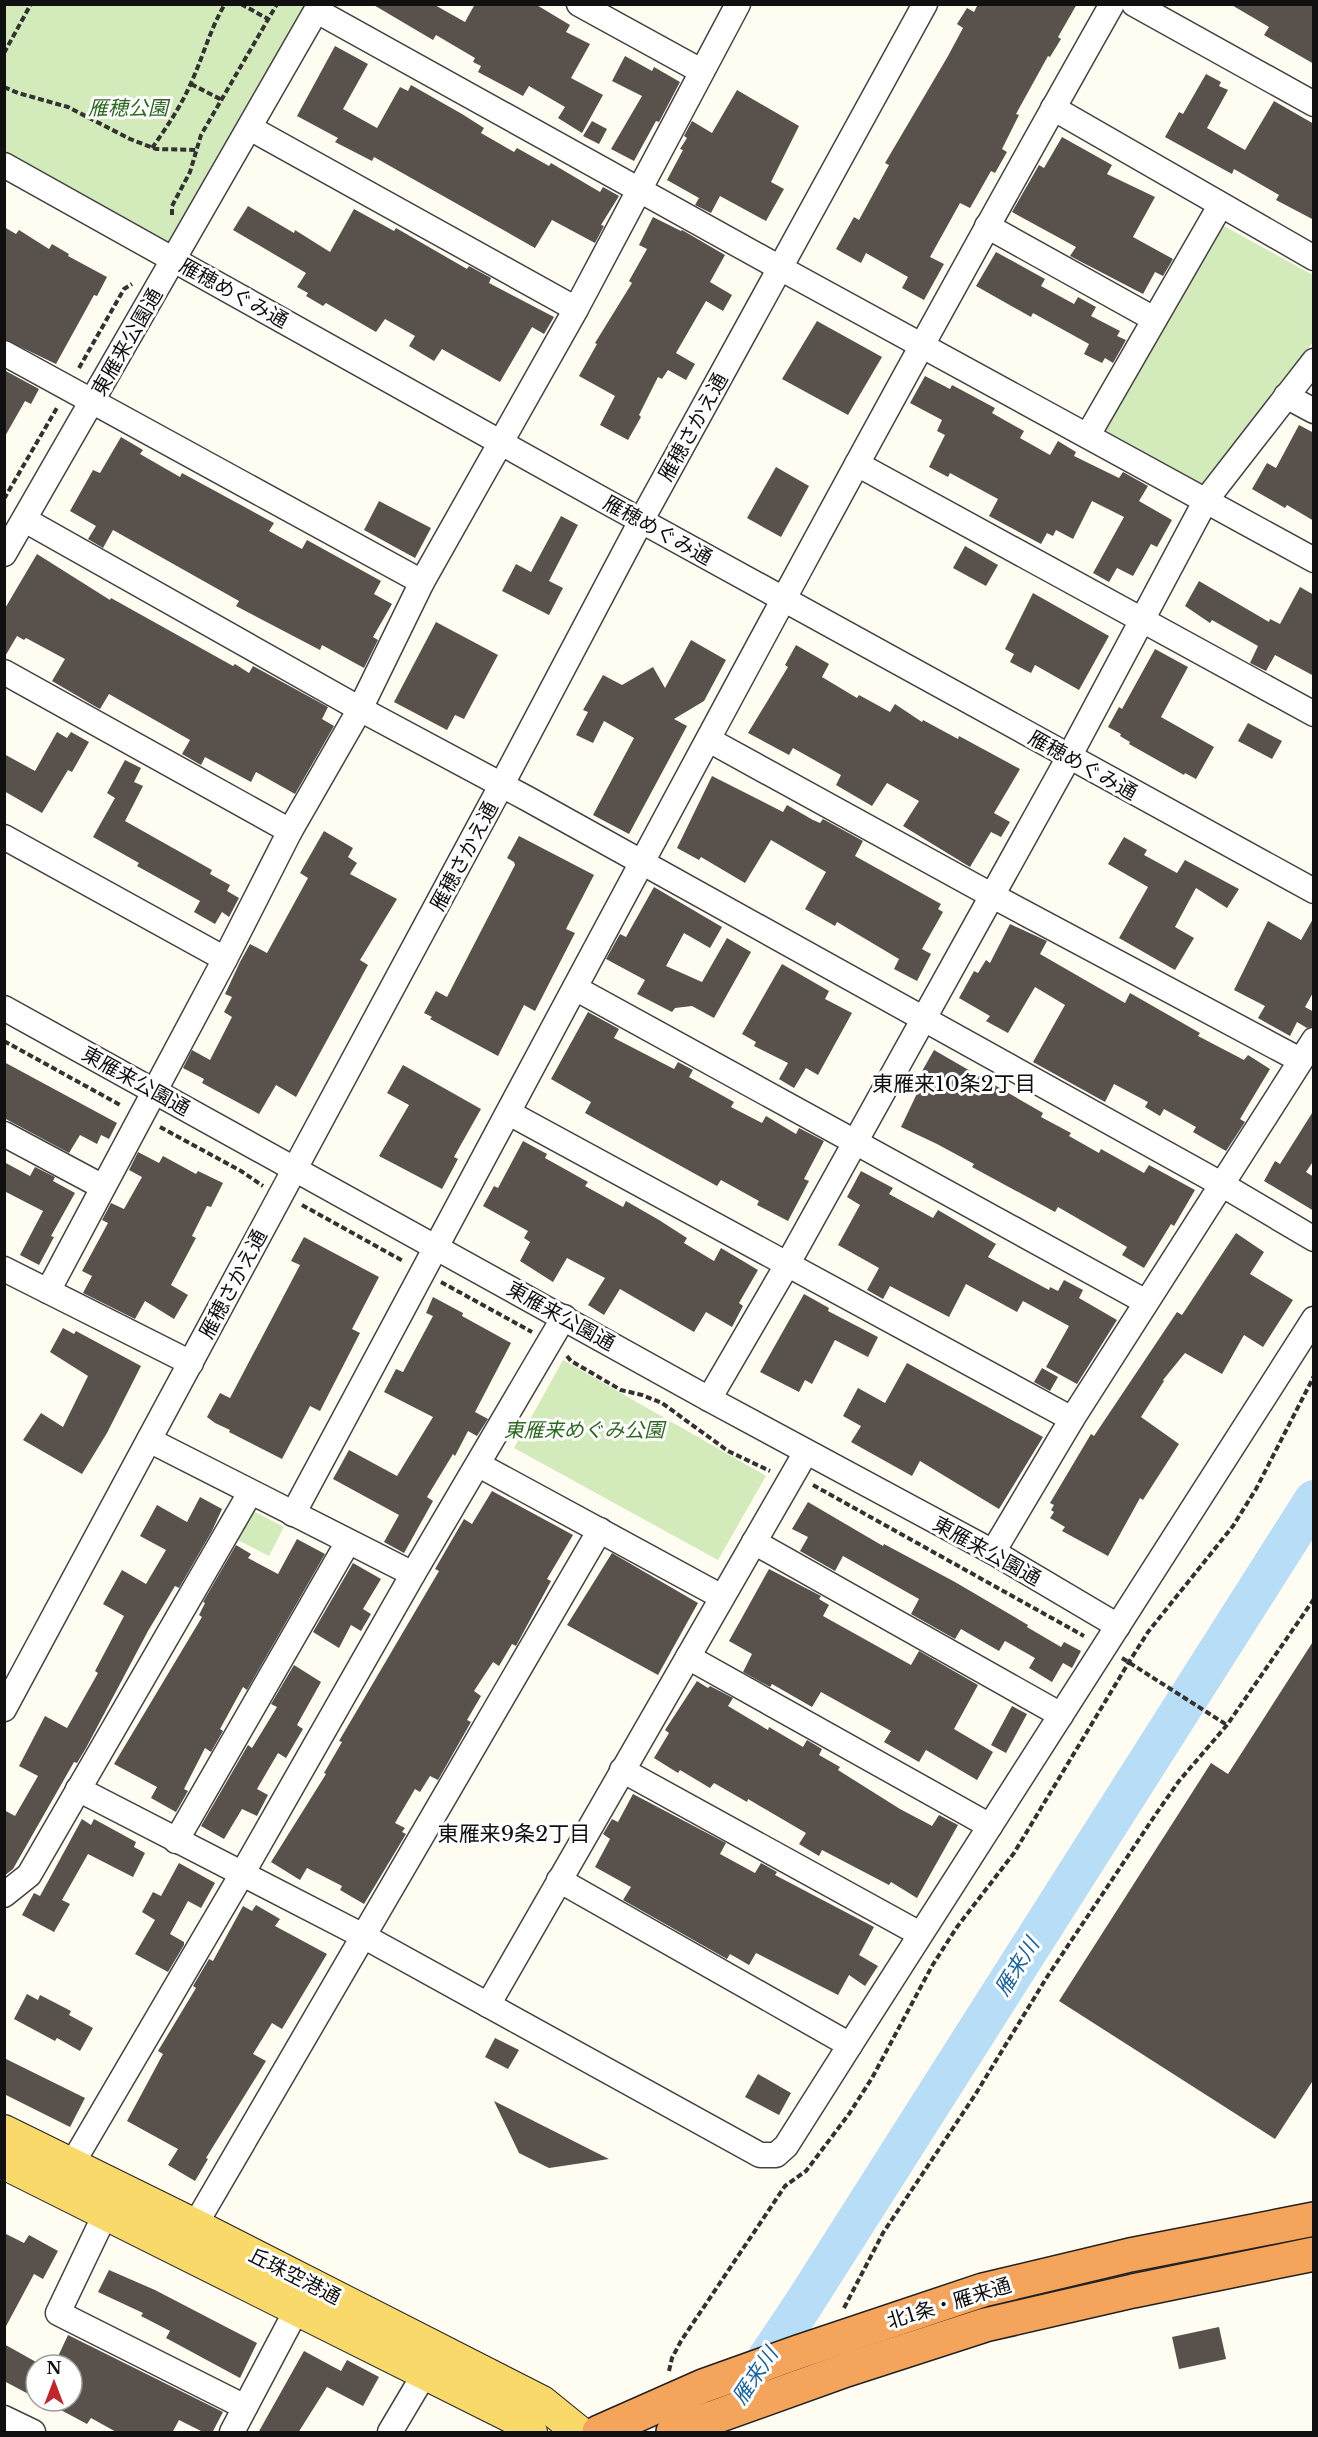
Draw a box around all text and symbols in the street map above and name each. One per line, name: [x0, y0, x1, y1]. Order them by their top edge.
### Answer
park label: 雁穂公園: [88, 96, 171, 120]
street label: 雁穂めぐみ通: [175, 253, 293, 333]
street label: 東雁来公園通: [87, 284, 167, 400]
street label: 雁穂さかえ通: [653, 369, 733, 485]
street label: 雁穂めぐみ通: [599, 490, 717, 570]
street label: 雁穂めぐみ通: [1024, 725, 1142, 805]
street label: 雁穂さかえ通: [425, 797, 503, 915]
street label: 東雁来公園通: [78, 1041, 194, 1121]
district label: 東雁来10条2丁目: [872, 1071, 1036, 1097]
street label: 雁穂さかえ通: [194, 1225, 272, 1343]
street label: 東雁来公園通: [503, 1276, 619, 1356]
park label: 東雁来めぐみ公園: [504, 1418, 667, 1442]
street label: 東雁来公園通: [929, 1511, 1045, 1591]
district label: 東雁来9条2丁目: [438, 1821, 590, 1847]
water label: 雁来川: [989, 1932, 1046, 2001]
street label: 丘珠空港通: [245, 2243, 345, 2309]
street label: 北1条・雁来通: [884, 2273, 1014, 2333]
water label: 雁来川: [727, 2341, 785, 2409]
north arrow: [24, 2353, 84, 2413]
text: N: [46, 2358, 62, 2378]

